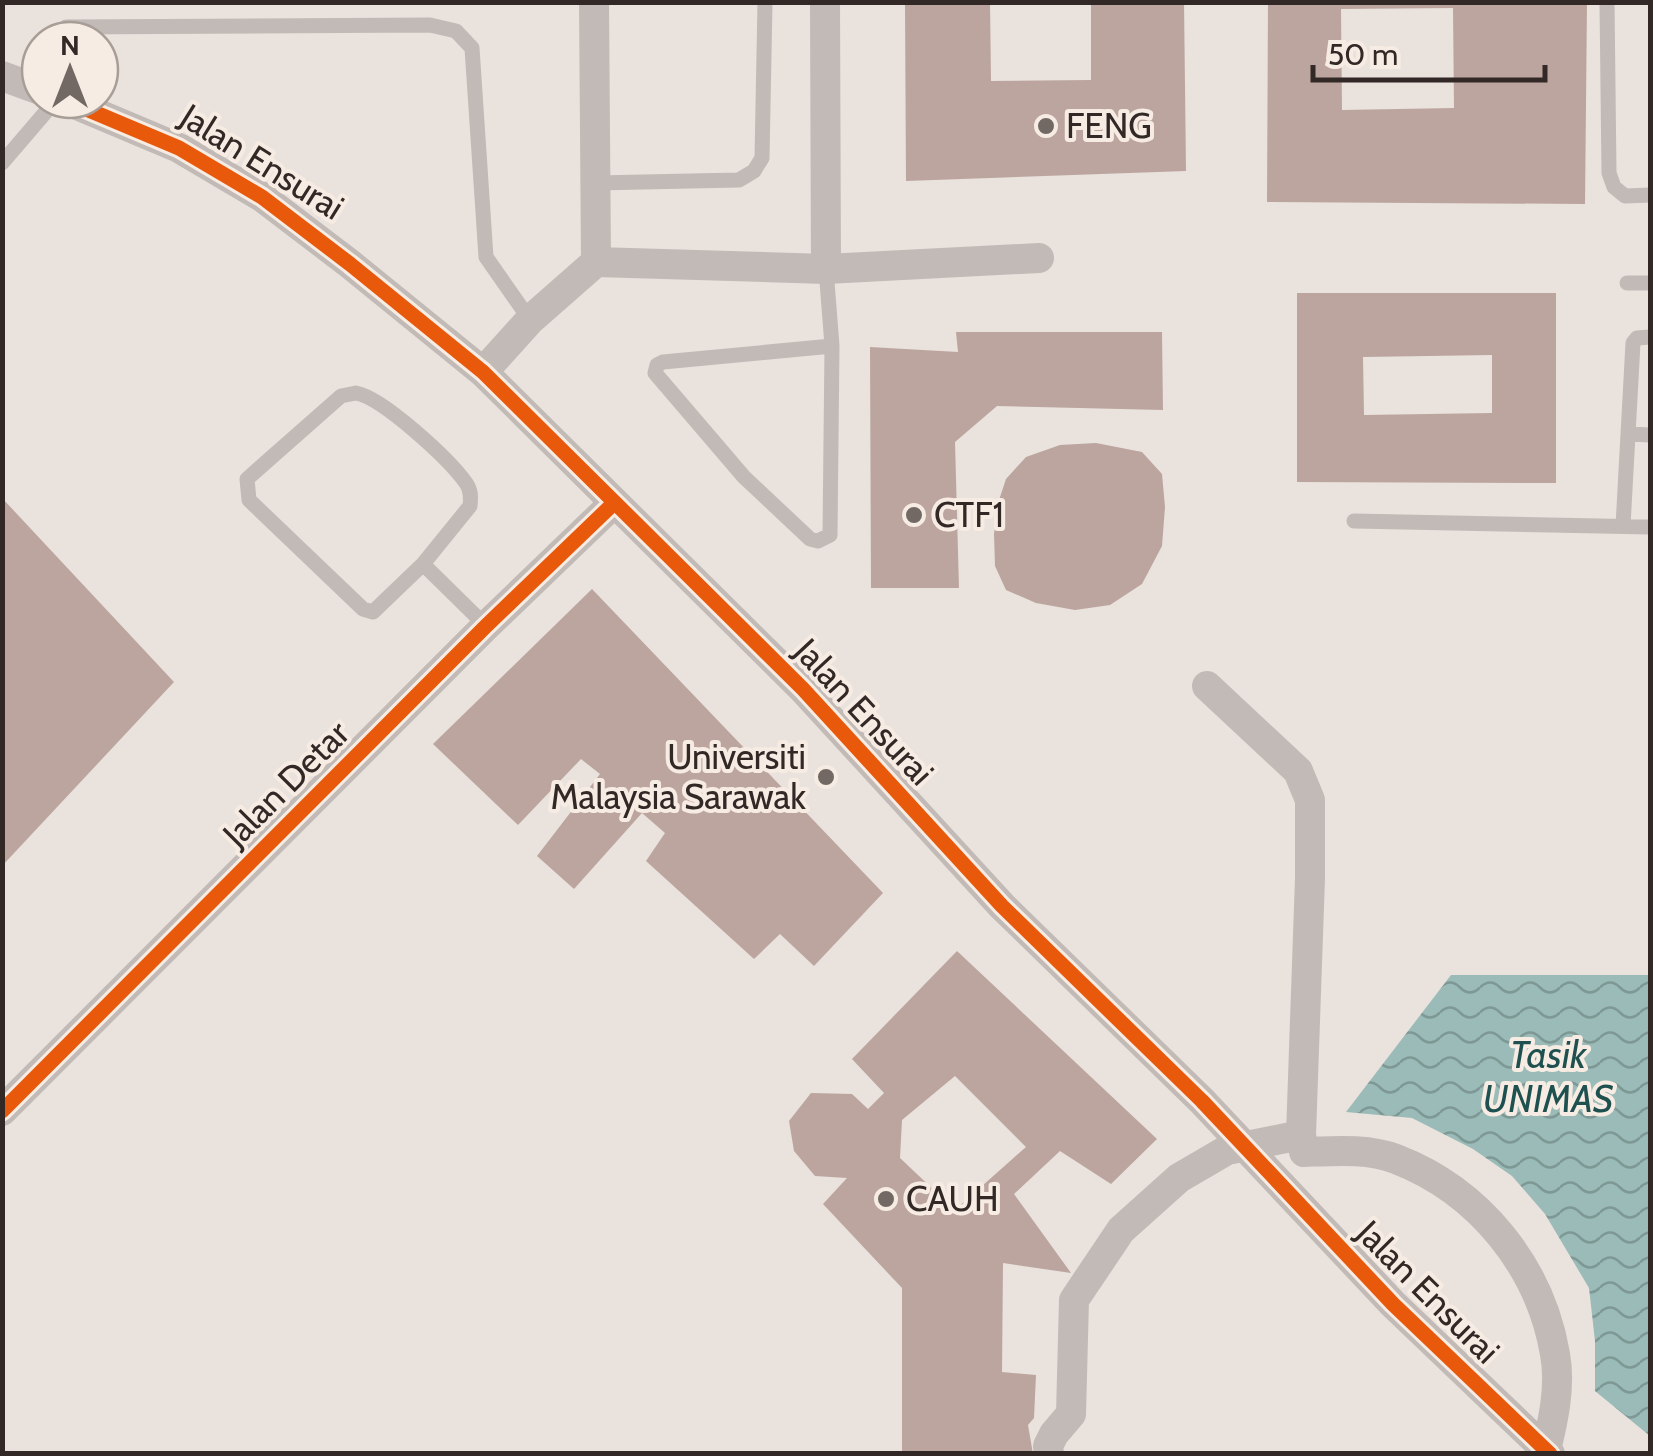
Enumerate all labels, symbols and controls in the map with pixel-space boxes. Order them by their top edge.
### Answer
north arrow [20,20,120,120]
scale bar [1313,20,1546,82]
text: N [60,28,80,62]
text: 50 m [1328,36,1398,73]
street label: Jalan Ensurai [172,94,352,229]
place label: FENG [1066,104,1152,147]
marker: FENG [1035,115,1057,137]
place label: CTF1 [934,493,1004,536]
marker: CTF1 [903,504,925,526]
street label: Jalan Ensurai [785,629,943,794]
street label: Jalan Detar [213,712,358,856]
place label: Universiti Malaysia Sarawak [550,735,806,818]
marker: Universiti Malaysia Sarawak [815,766,837,788]
water label: Tasik UNIMAS [1483,1031,1614,1122]
place label: CAUH [906,1177,999,1220]
marker: CAUH [875,1188,897,1210]
street label: Jalan Ensurai [1347,1211,1509,1372]

